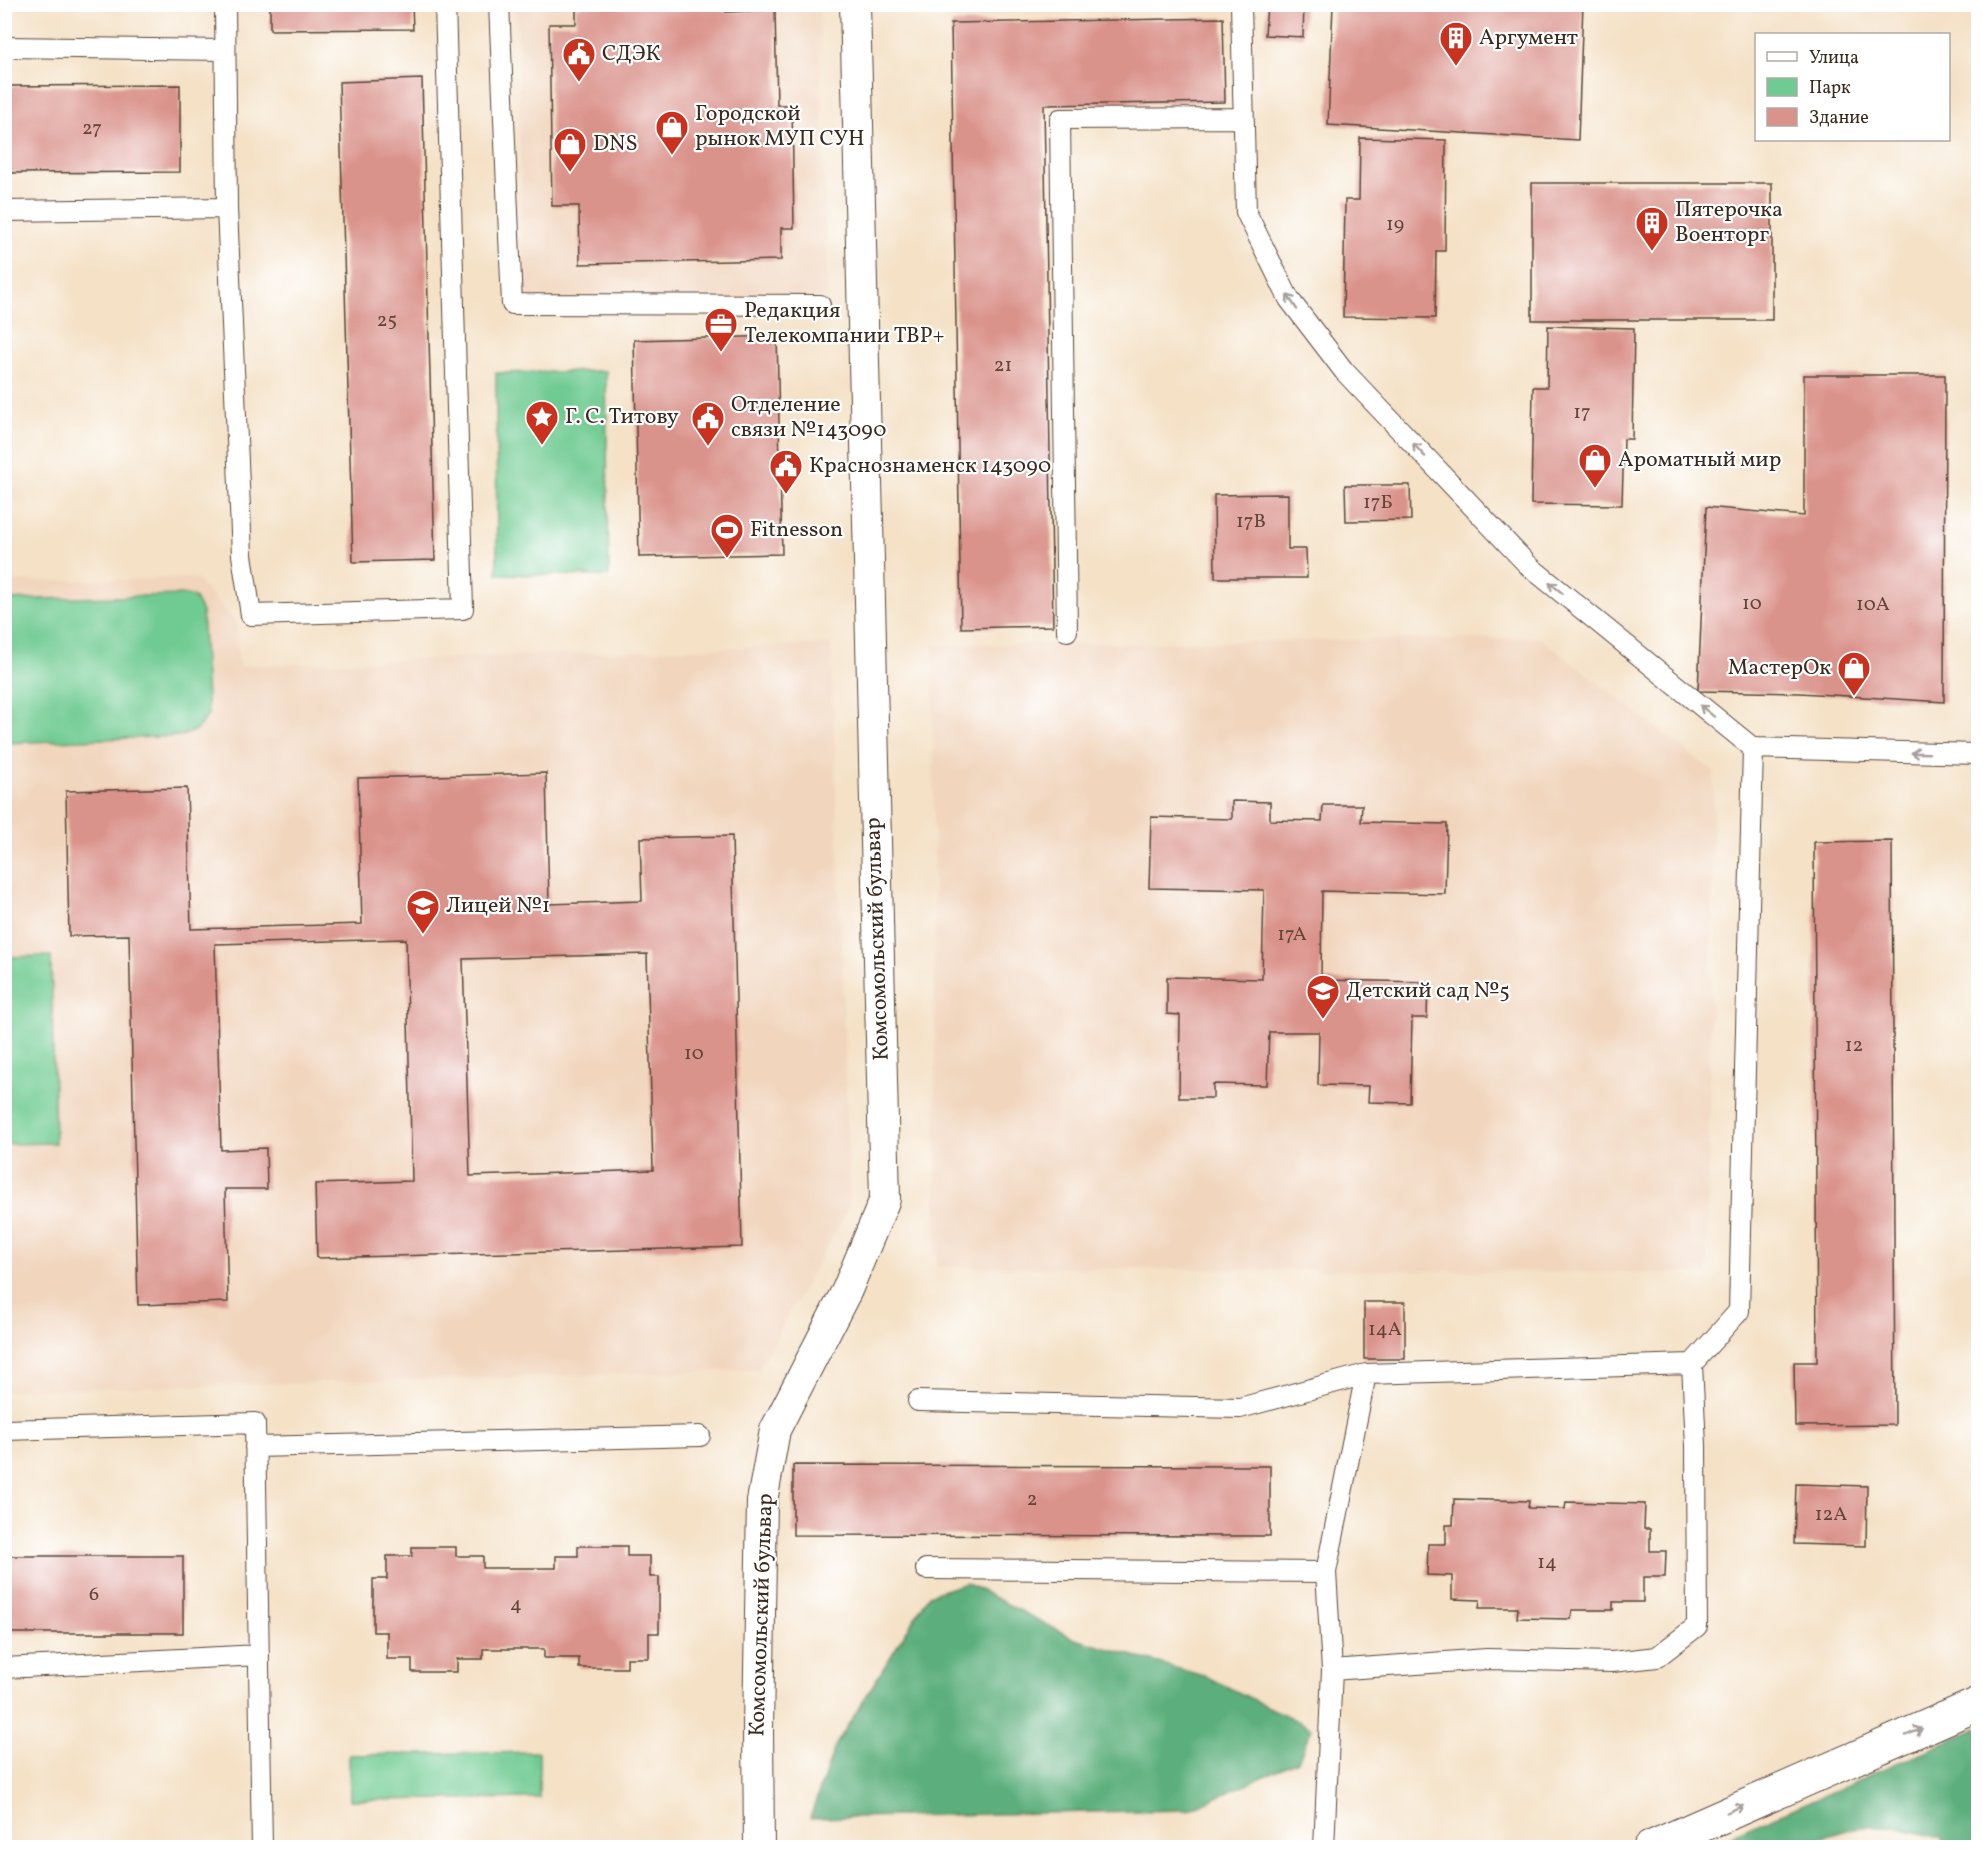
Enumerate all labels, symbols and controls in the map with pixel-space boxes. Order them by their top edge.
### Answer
building icon: Аргумент [1438,20,1474,67]
place label: Аргумент [1479,23,1578,54]
legend [1755,33,1950,141]
public building icon: СДЭК [561,36,597,83]
place label: СДЭК [602,39,660,70]
text: Улица [1809,46,1859,71]
text: Парк [1809,76,1851,101]
place label: Городской рынок МУП СУН [695,99,865,155]
text: Здание [1809,106,1869,131]
shop icon: Городской рынок МУП СУН [654,109,690,156]
house number: 27 [82,115,102,143]
shop icon: DNS [552,126,588,173]
place label: DNS [593,129,638,160]
place label: Пятерочка Военторг [1675,195,1783,251]
building icon: Пятерочка Военторг [1634,205,1670,252]
house number: 19 [1386,211,1404,239]
one-way arrow [1286,294,1298,311]
place label: Редакция Телекомпании ТВР+ [744,296,945,352]
office icon: Редакция Телекомпании ТВР+ [703,306,739,353]
house number: 25 [377,307,397,335]
house number: 21 [994,352,1012,380]
place label: Отделение связи №143090 [731,390,886,446]
place icon: Г. С. Титову [524,399,560,446]
house number: 17 [1573,399,1591,427]
public building icon: Отделение связи №143090 [690,400,726,447]
place label: Г. С. Титову [565,402,679,433]
one-way arrow [1412,442,1426,457]
shop icon: Ароматный мир [1577,442,1613,489]
place label: Ароматный мир [1618,445,1781,476]
public building icon: Краснознаменск 143090 [768,448,804,495]
place label: Краснознаменск 143090 [809,451,1051,482]
house number: 17Б [1363,489,1393,517]
house number: 17В [1236,508,1266,536]
sports icon: Fitnesson [709,512,745,559]
place label: Fitnesson [750,515,843,546]
one-way arrow [1548,581,1564,594]
house number: 10 [1742,590,1762,618]
house number: 10А [1856,591,1890,619]
shop icon: МастерОк [1836,650,1872,697]
place label: МастерОк [1728,653,1831,684]
one-way arrow [1700,705,1716,718]
one-way arrow [1911,747,1931,758]
street label: Комсомольский бульвар [858,817,898,1061]
school or university icon: Лицей №1 [405,888,441,935]
place label: Лицей №1 [446,891,550,922]
house number: 17А [1277,921,1307,949]
school or university icon: Детский сад №5 [1305,973,1341,1020]
place label: Детский сад №5 [1346,976,1510,1007]
house number: 12 [1845,1032,1863,1060]
house number: 10 [684,1040,704,1068]
house number: 14А [1368,1316,1402,1344]
house number: 2 [1027,1486,1037,1514]
street label: Комсомольский бульвар [742,1493,782,1737]
house number: 12А [1815,1501,1847,1529]
house number: 14 [1537,1549,1557,1577]
house number: 6 [89,1581,99,1609]
house number: 4 [510,1591,522,1619]
one-way arrow [1905,1726,1923,1737]
one-way arrow [1726,1803,1744,1814]

